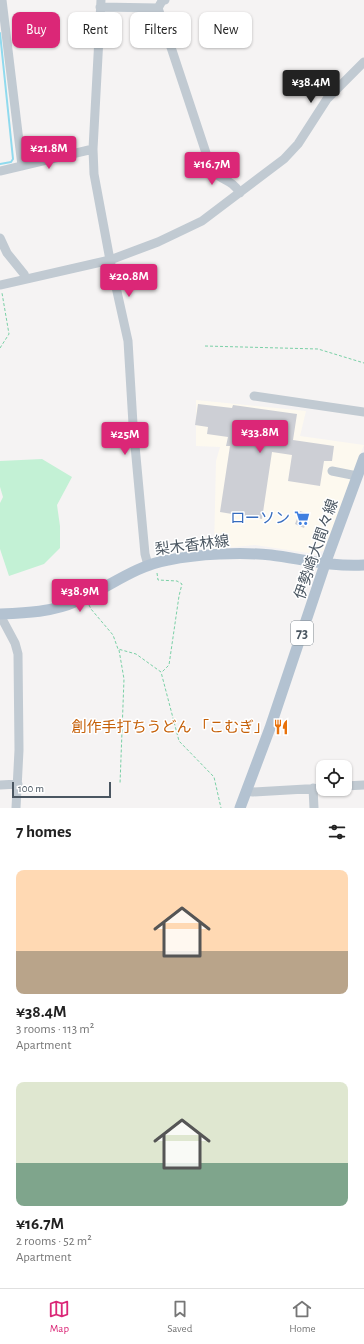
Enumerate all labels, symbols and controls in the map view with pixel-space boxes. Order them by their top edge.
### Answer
chip: Buy [12,12,60,48]
chip: Rent [68,12,122,48]
chip: Filters [130,12,191,48]
chip: New [199,12,252,48]
pin: ¥38.4M [278,70,344,104]
text: ¥38.4M [292,76,330,89]
pin: ¥21.8M [16,136,82,170]
text: ¥21.8M [30,142,68,155]
pin: ¥16.7M [179,152,245,186]
text: ¥16.7M [194,158,230,171]
pin: ¥20.8M [96,264,162,298]
text: ¥20.8M [109,270,149,283]
pin: ¥33.8M [227,420,293,454]
pin: ¥25M [101,422,149,456]
text: ¥33.8M [241,426,279,439]
text: ¥25M [111,428,139,441]
street label: 伊勢崎大間々線 [291,497,341,601]
supermarket icon: ローソン [293,509,311,527]
place label: ローソン [230,511,290,526]
street label: 梨木香林線 [154,532,230,558]
pin: ¥38.9M [47,579,113,613]
text: ¥38.9M [61,585,99,598]
road number: 73 [291,621,313,645]
restaurant icon: 創作手打ちうどん 「こむぎ」 [272,718,290,736]
place label: 創作手打ちうどん 「こむぎ」 [72,719,269,735]
map controls [316,760,352,796]
button: locate [316,760,352,796]
scale bar [12,780,111,799]
text: 100 m [18,783,44,794]
icon: filters [326,821,348,843]
text: 7 homes [16,823,72,840]
icon: home [146,896,218,968]
text: ¥38.4M [16,1003,67,1020]
text: 3 rooms · 113 m² [16,1023,94,1036]
text: Apartment [16,1039,71,1052]
icon: home [146,1108,218,1180]
text: ¥16.7M [16,1215,64,1232]
text: 2 rooms · 52 m² [16,1235,92,1248]
text: Apartment [16,1251,71,1264]
tab: Map [48,1298,70,1335]
tab: Saved [167,1298,192,1335]
tab: Home [289,1298,316,1335]

